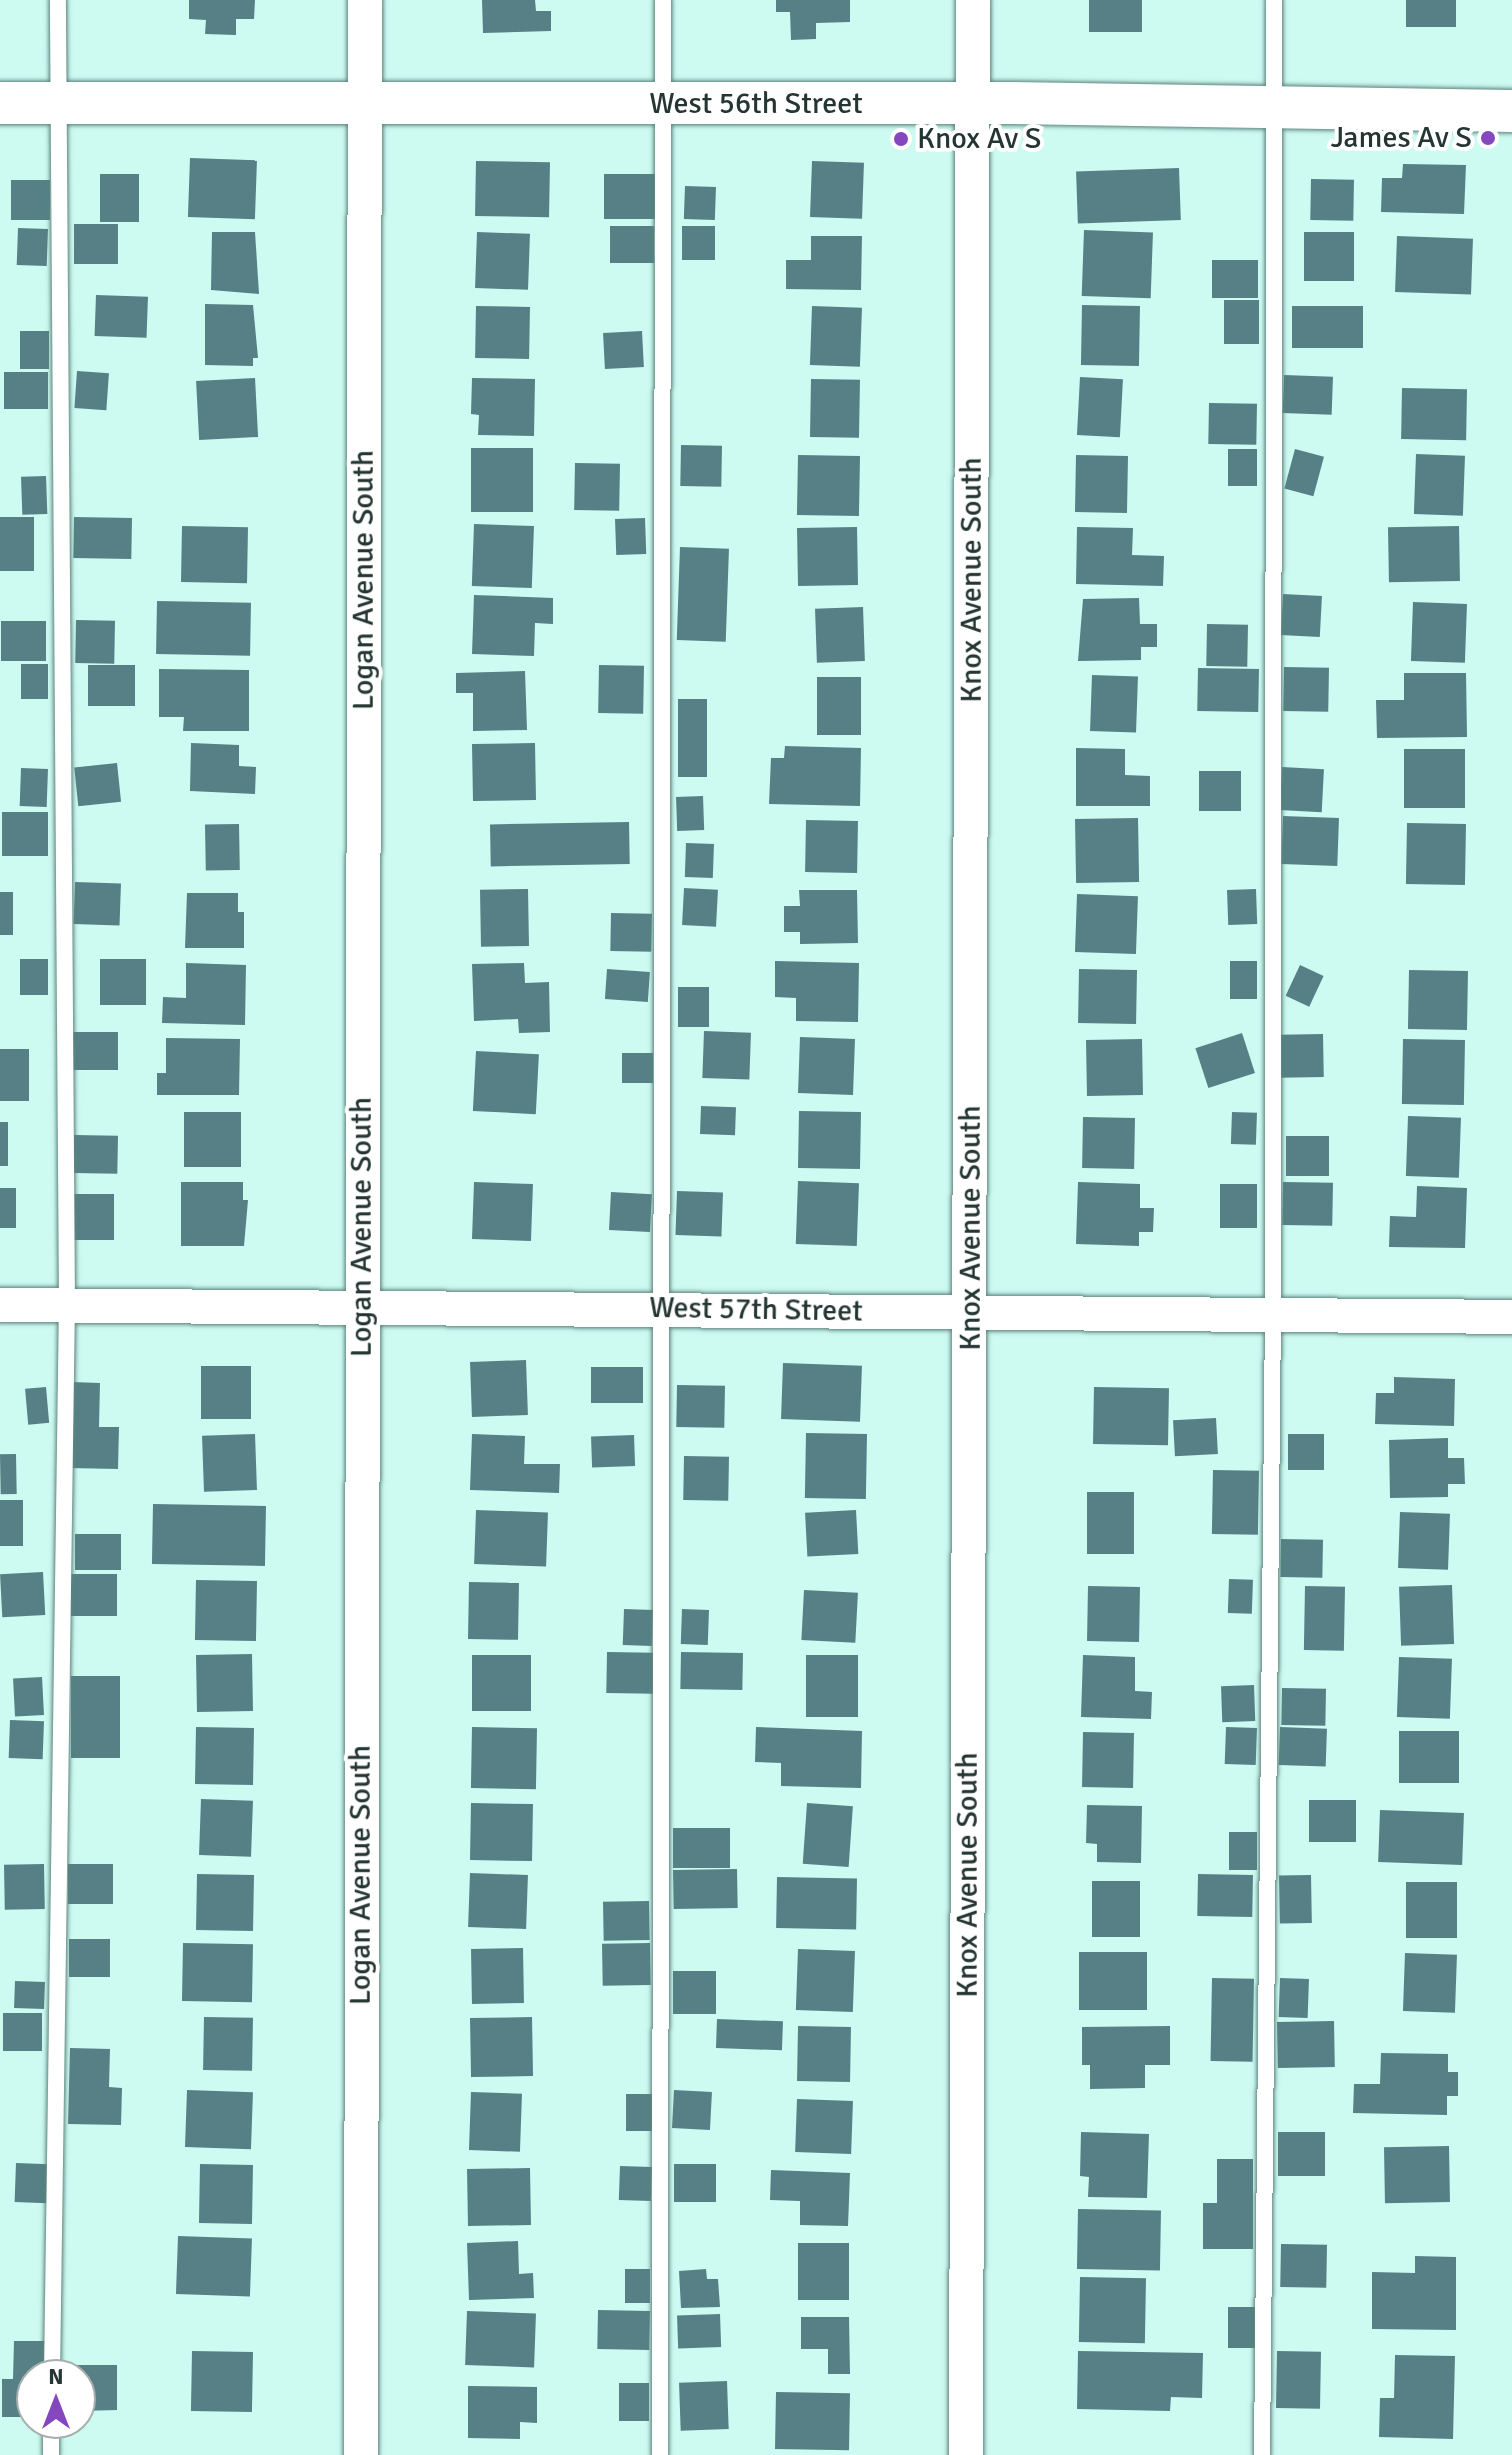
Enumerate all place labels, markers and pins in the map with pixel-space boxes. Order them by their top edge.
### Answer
place label: James Av S [1331,120,1472,156]
place label: Knox Av S [917,121,1042,157]
marker: James Av S [1479,129,1497,147]
marker: Knox Av S [892,130,910,148]

